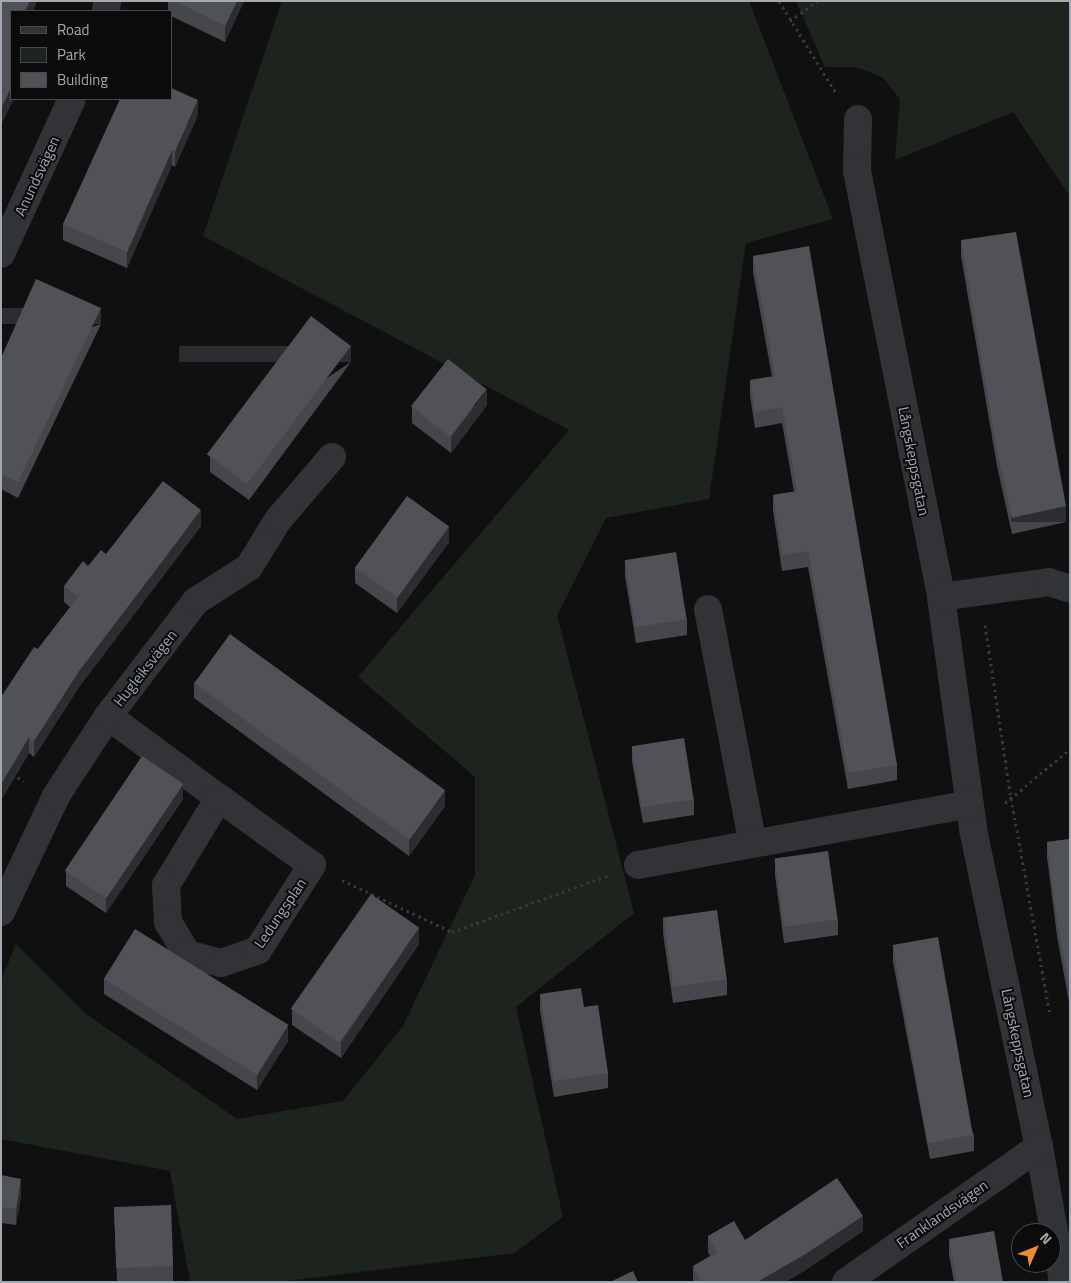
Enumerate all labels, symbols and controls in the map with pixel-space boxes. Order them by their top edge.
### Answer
legend [10,10,172,100]
text: Road [57,18,89,41]
text: Park [57,43,86,66]
text: Building [57,68,108,91]
street label: Anundsvägen [11,133,63,219]
street label: Långskeppsgatan [895,405,933,517]
street label: Hugleiksvägen [110,626,180,710]
street label: Ledungsplan [250,875,310,951]
street label: Långskeppsgatan [998,987,1038,1099]
street label: Franklandsvägen [893,1176,991,1252]
north arrow [1011,1223,1061,1273]
text: N [1036,1227,1057,1249]

